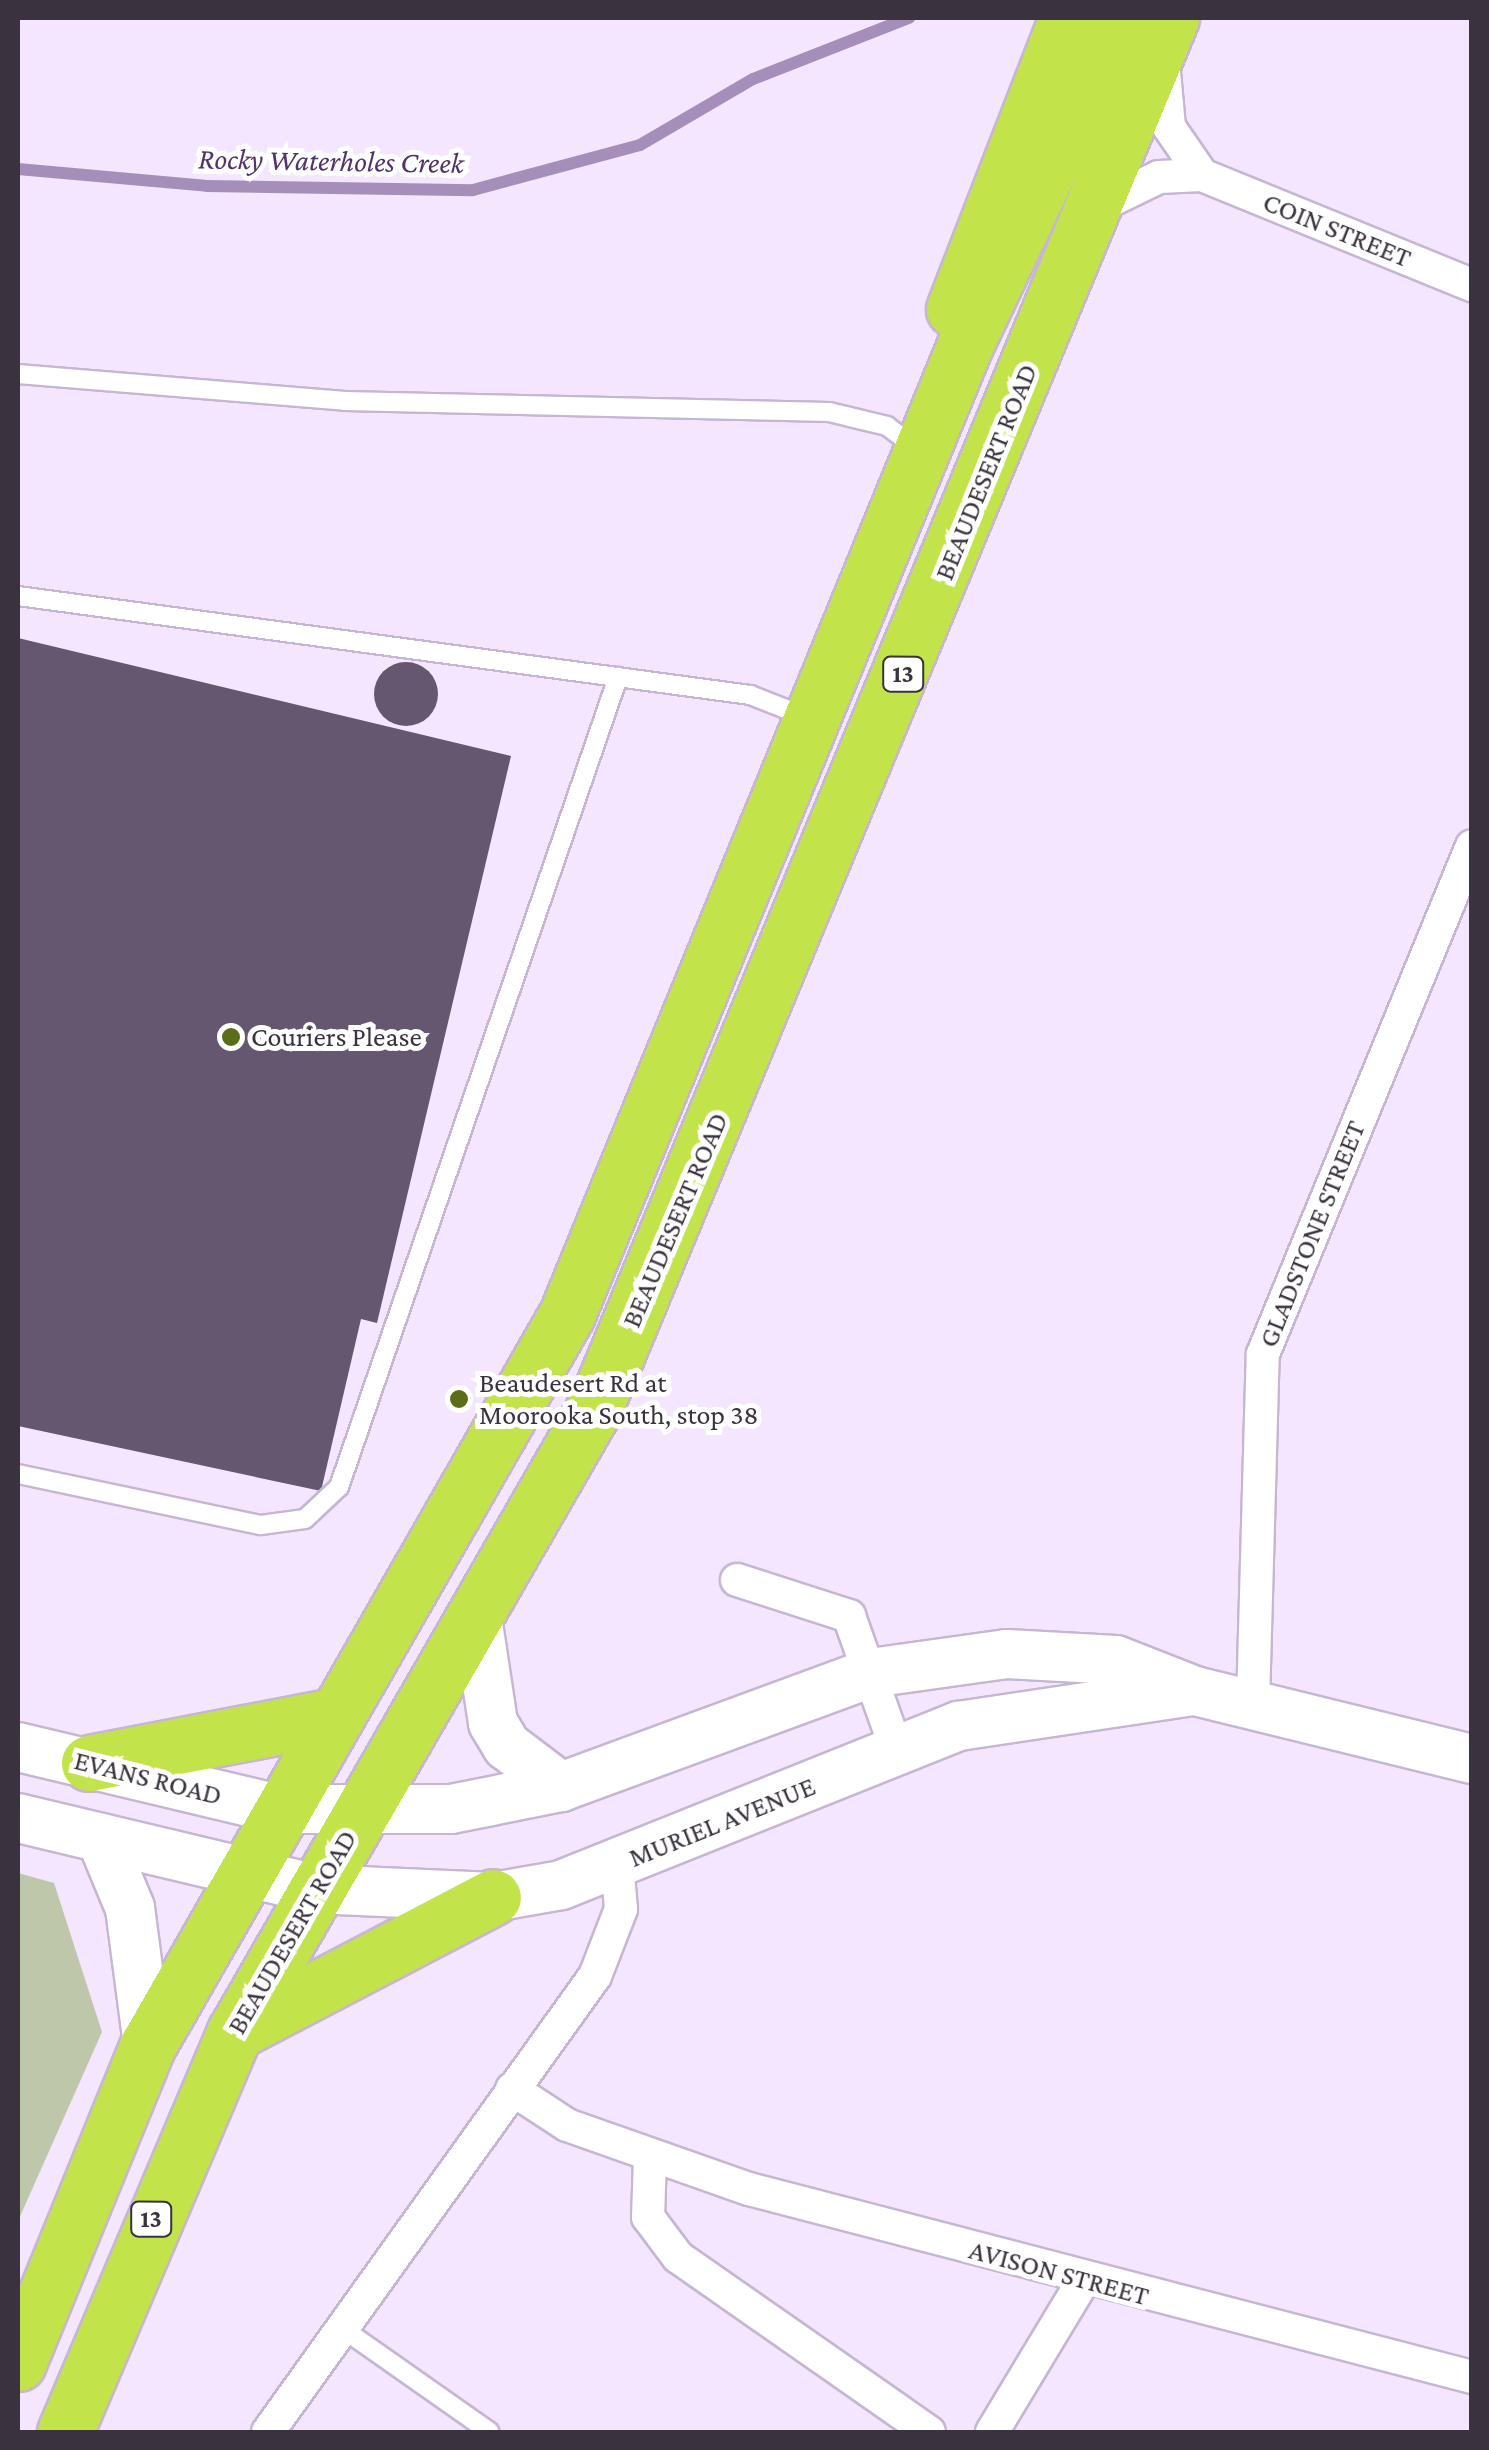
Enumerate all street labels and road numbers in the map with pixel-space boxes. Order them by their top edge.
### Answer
street label: COIN STREET [1258,185,1416,275]
street label: BEAUDESERT ROAD [927,359,1045,585]
road number: 13 [880,654,926,694]
street label: BEAUDESERT ROAD [615,1107,735,1333]
street label: GLADSTONE STREET [1251,1116,1373,1352]
street label: EVANS ROAD [71,1743,225,1813]
street label: MURIEL AVENUE [624,1769,820,1875]
street label: BEAUDESERT ROAD [220,1824,364,2040]
road number: 13 [128,2199,174,2239]
street label: AVISON STREET [965,2233,1153,2313]

